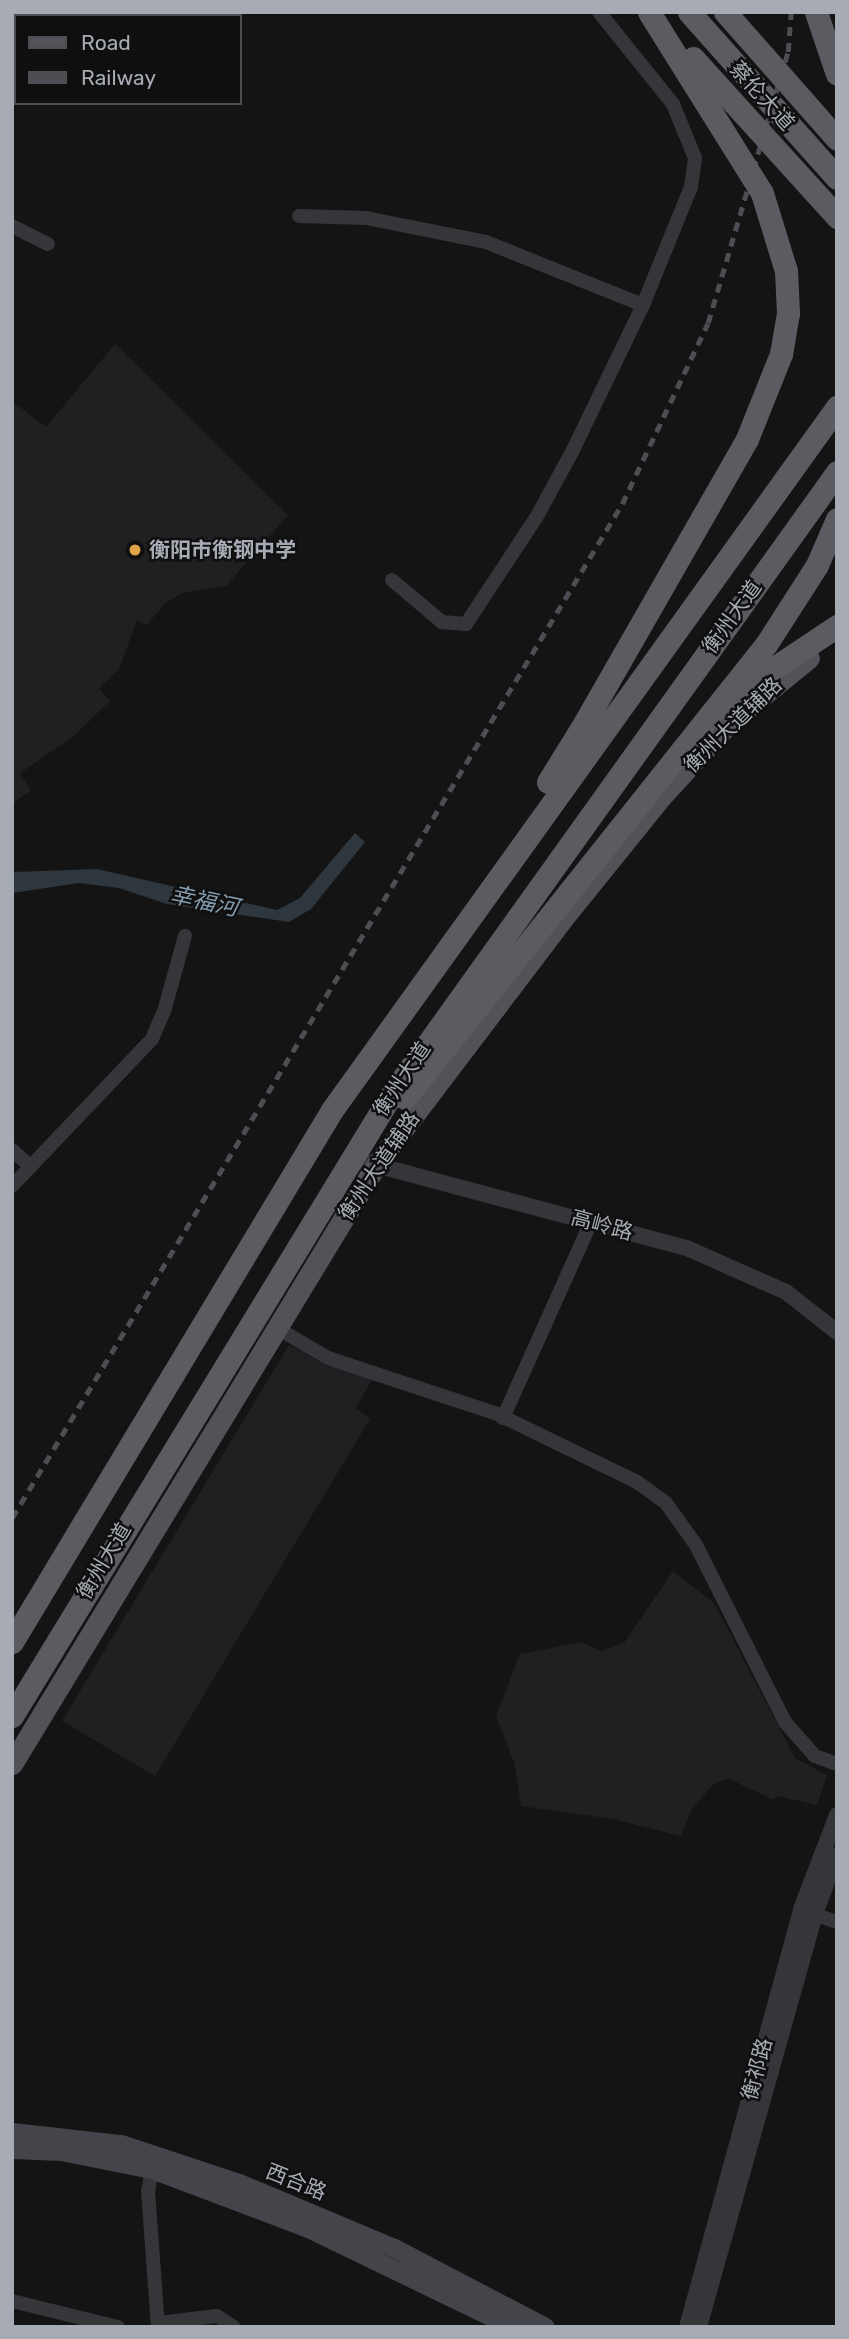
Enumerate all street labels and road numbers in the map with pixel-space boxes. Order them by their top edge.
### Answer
street label: 蔡伦大道 [725,56,799,136]
street label: 衡州大道 [697,576,767,658]
street label: 衡州大道辅路 [679,672,787,778]
street label: 衡州大道 [368,1037,436,1121]
street label: 衡州大道辅路 [333,1107,425,1225]
street label: 高岭路 [568,1205,636,1245]
street label: 衡州大道 [72,1519,136,1603]
street label: 衡祁路 [737,2035,777,2103]
street label: 西合路 [262,2159,330,2205]

